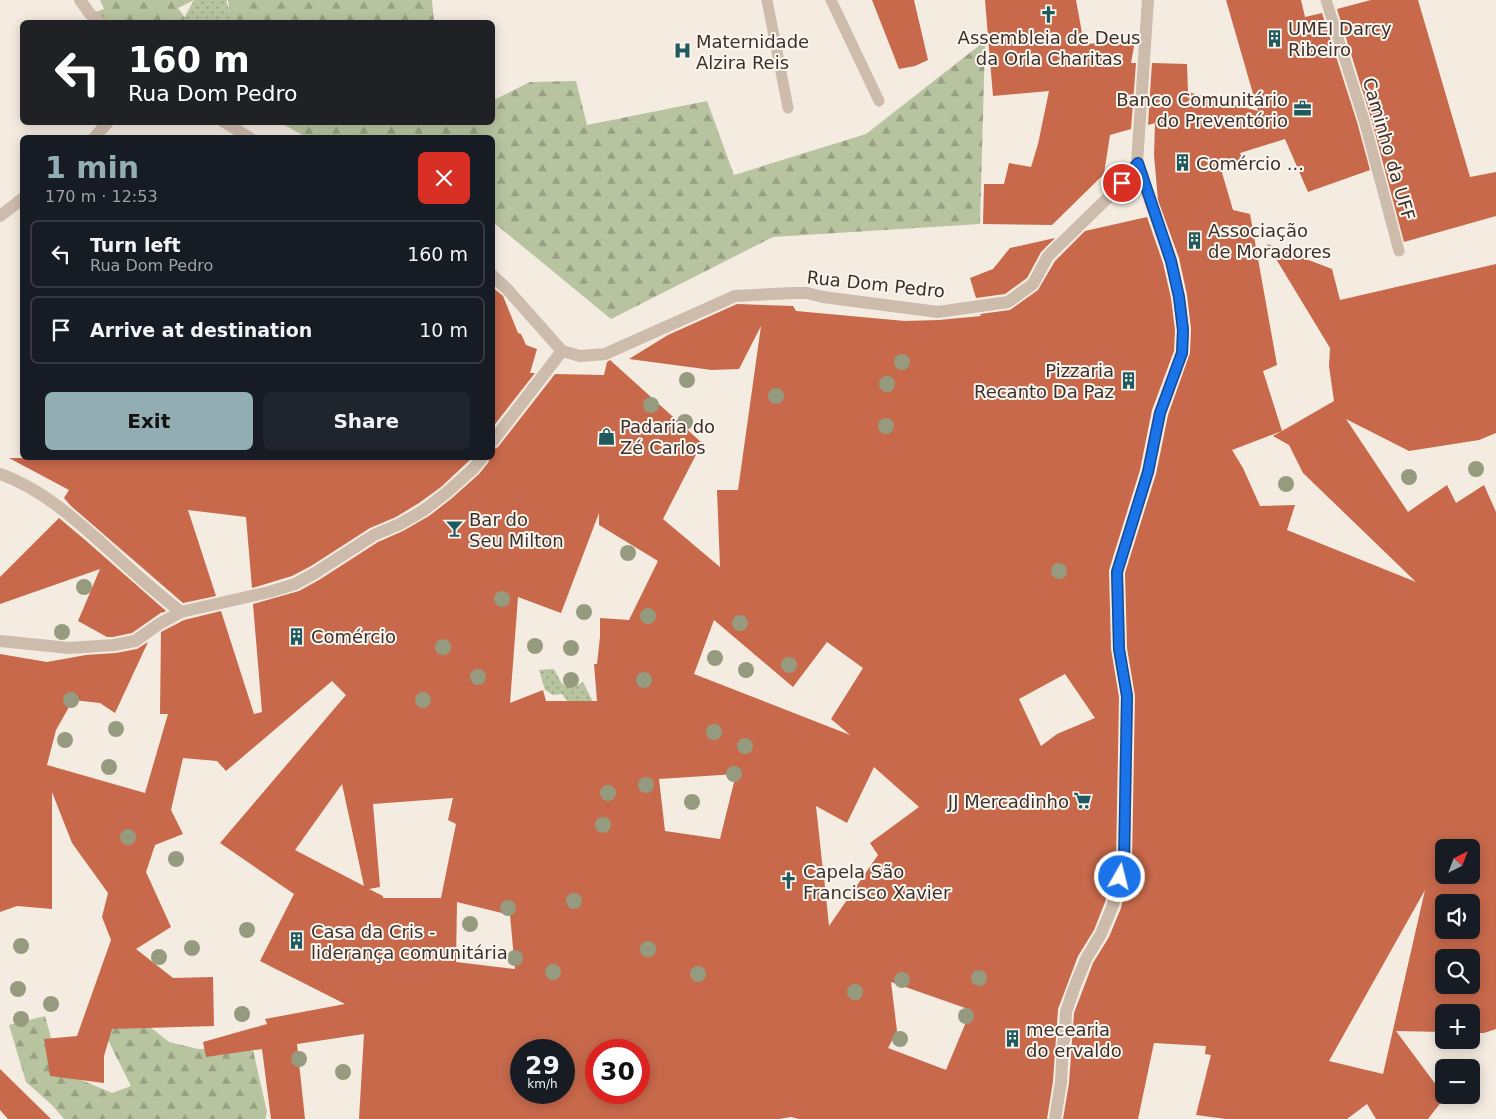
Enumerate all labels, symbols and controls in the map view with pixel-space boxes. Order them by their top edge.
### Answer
church icon: Assembleia de Deus da Orla Charitas [1039,4,1059,24]
place label: UMEI Darcy Ribeiro [1288,18,1392,60]
place label: Assembleia de Deus da Orla Charitas [958,27,1140,69]
building icon: UMEI Darcy Ribeiro [1264,28,1284,48]
place label: Maternidade Alzira Reis [696,31,809,73]
icon: left [45,40,110,105]
text: 160 m [128,40,250,80]
hospital icon: Maternidade Alzira Reis [672,41,692,61]
street label: Caminho da UFF [1359,75,1419,223]
text: Rua Dom Pedro [128,81,298,106]
place label: Banco Comunitário do Preventório [1116,89,1288,131]
office icon: Banco Comunitário do Preventório [1292,99,1312,119]
text: 1 min [45,150,139,185]
button: close [418,152,470,204]
building icon: Comércio ... [1172,153,1192,173]
place label: Comércio ... [1196,153,1304,174]
pin [1101,162,1143,204]
icon: arrive [1108,169,1136,197]
text: 170 m · 12:53 [45,187,158,206]
place label: Associação de Moradores [1208,220,1331,262]
building icon: Associação de Moradores [1184,230,1204,250]
text: Turn left [90,234,181,256]
icon: left [47,240,75,268]
text: 160 m [407,243,468,265]
text: Rua Dom Pedro [90,256,213,275]
street label: Rua Dom Pedro [806,266,946,302]
icon: arrive [47,316,75,344]
text: Arrive at destination [90,319,312,341]
text: 10 m [419,319,468,341]
place label: Pizzaria Recanto Da Paz [974,360,1114,402]
building icon: Pizzaria Recanto Da Paz [1118,370,1138,390]
button: Exit [45,392,253,450]
button: Share [263,392,470,450]
place label: Padaria do Zé Carlos [620,416,715,458]
shop icon: Padaria do Zé Carlos [596,426,616,446]
place label: Bar do Seu Milton [469,509,564,551]
bar icon: Bar do Seu Milton [445,519,465,539]
building icon: Comércio [287,626,307,646]
place label: Comércio [311,626,396,647]
place label: JJ Mercadinho [947,791,1069,812]
supermarket icon: JJ Mercadinho [1073,791,1093,811]
north arrow [1435,839,1480,884]
map controls [1435,839,1480,1104]
position arrow [1093,850,1145,902]
place label: Capela São Francisco Xavier [803,861,951,903]
church icon: Capela São Francisco Xavier [779,871,799,891]
button: sound [1435,894,1480,939]
place label: Casa da Cris - liderança comunitária [311,921,508,963]
building icon: Casa da Cris - liderança comunitária [287,931,307,951]
button: search [1435,949,1480,994]
button: + [1435,1004,1480,1049]
place label: mecearia do ervaldo [1026,1019,1122,1061]
building icon: mecearia do ervaldo [1002,1029,1022,1049]
speed limit sign: 30 [585,1039,650,1104]
text: 29 [525,1051,560,1080]
button: − [1435,1059,1480,1104]
text: km/h [527,1077,558,1091]

